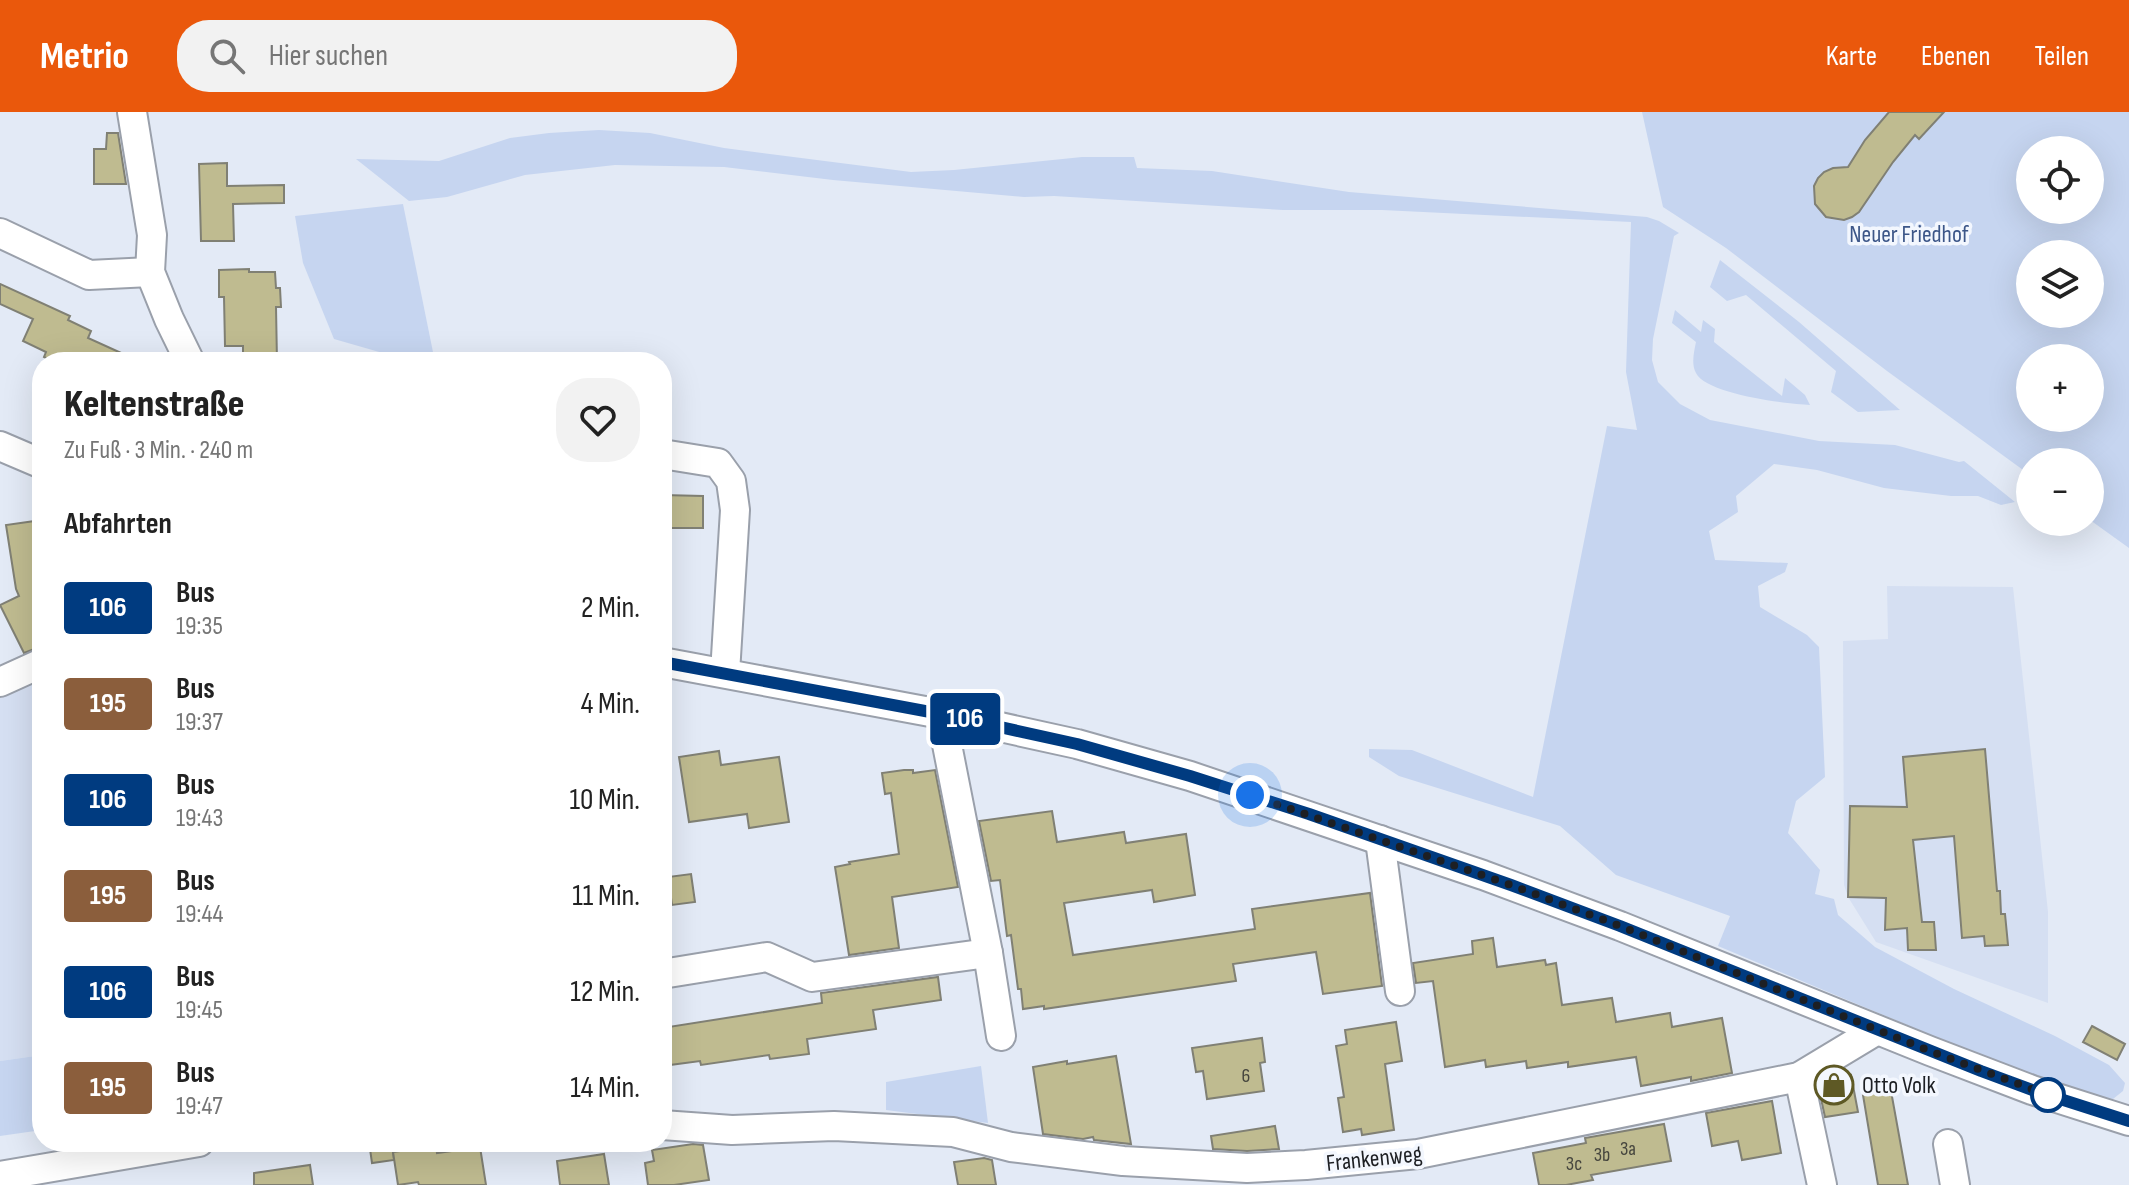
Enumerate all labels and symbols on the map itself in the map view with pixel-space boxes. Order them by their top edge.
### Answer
park label: Neuer Friedhof [1849,220,1970,249]
line badge: 106 [919,693,1011,745]
your location [1230,775,1270,815]
house number: 6 [1242,1064,1250,1088]
shop icon: Otto Volk [1813,1064,1855,1106]
place label: Otto Volk [1862,1071,1936,1100]
unlabelled marker [2031,1078,2065,1112]
house number: 3a [1620,1137,1636,1161]
street label: Frankenweg [1325,1139,1423,1178]
house number: 3b [1594,1143,1610,1167]
house number: 3c [1566,1152,1582,1176]

